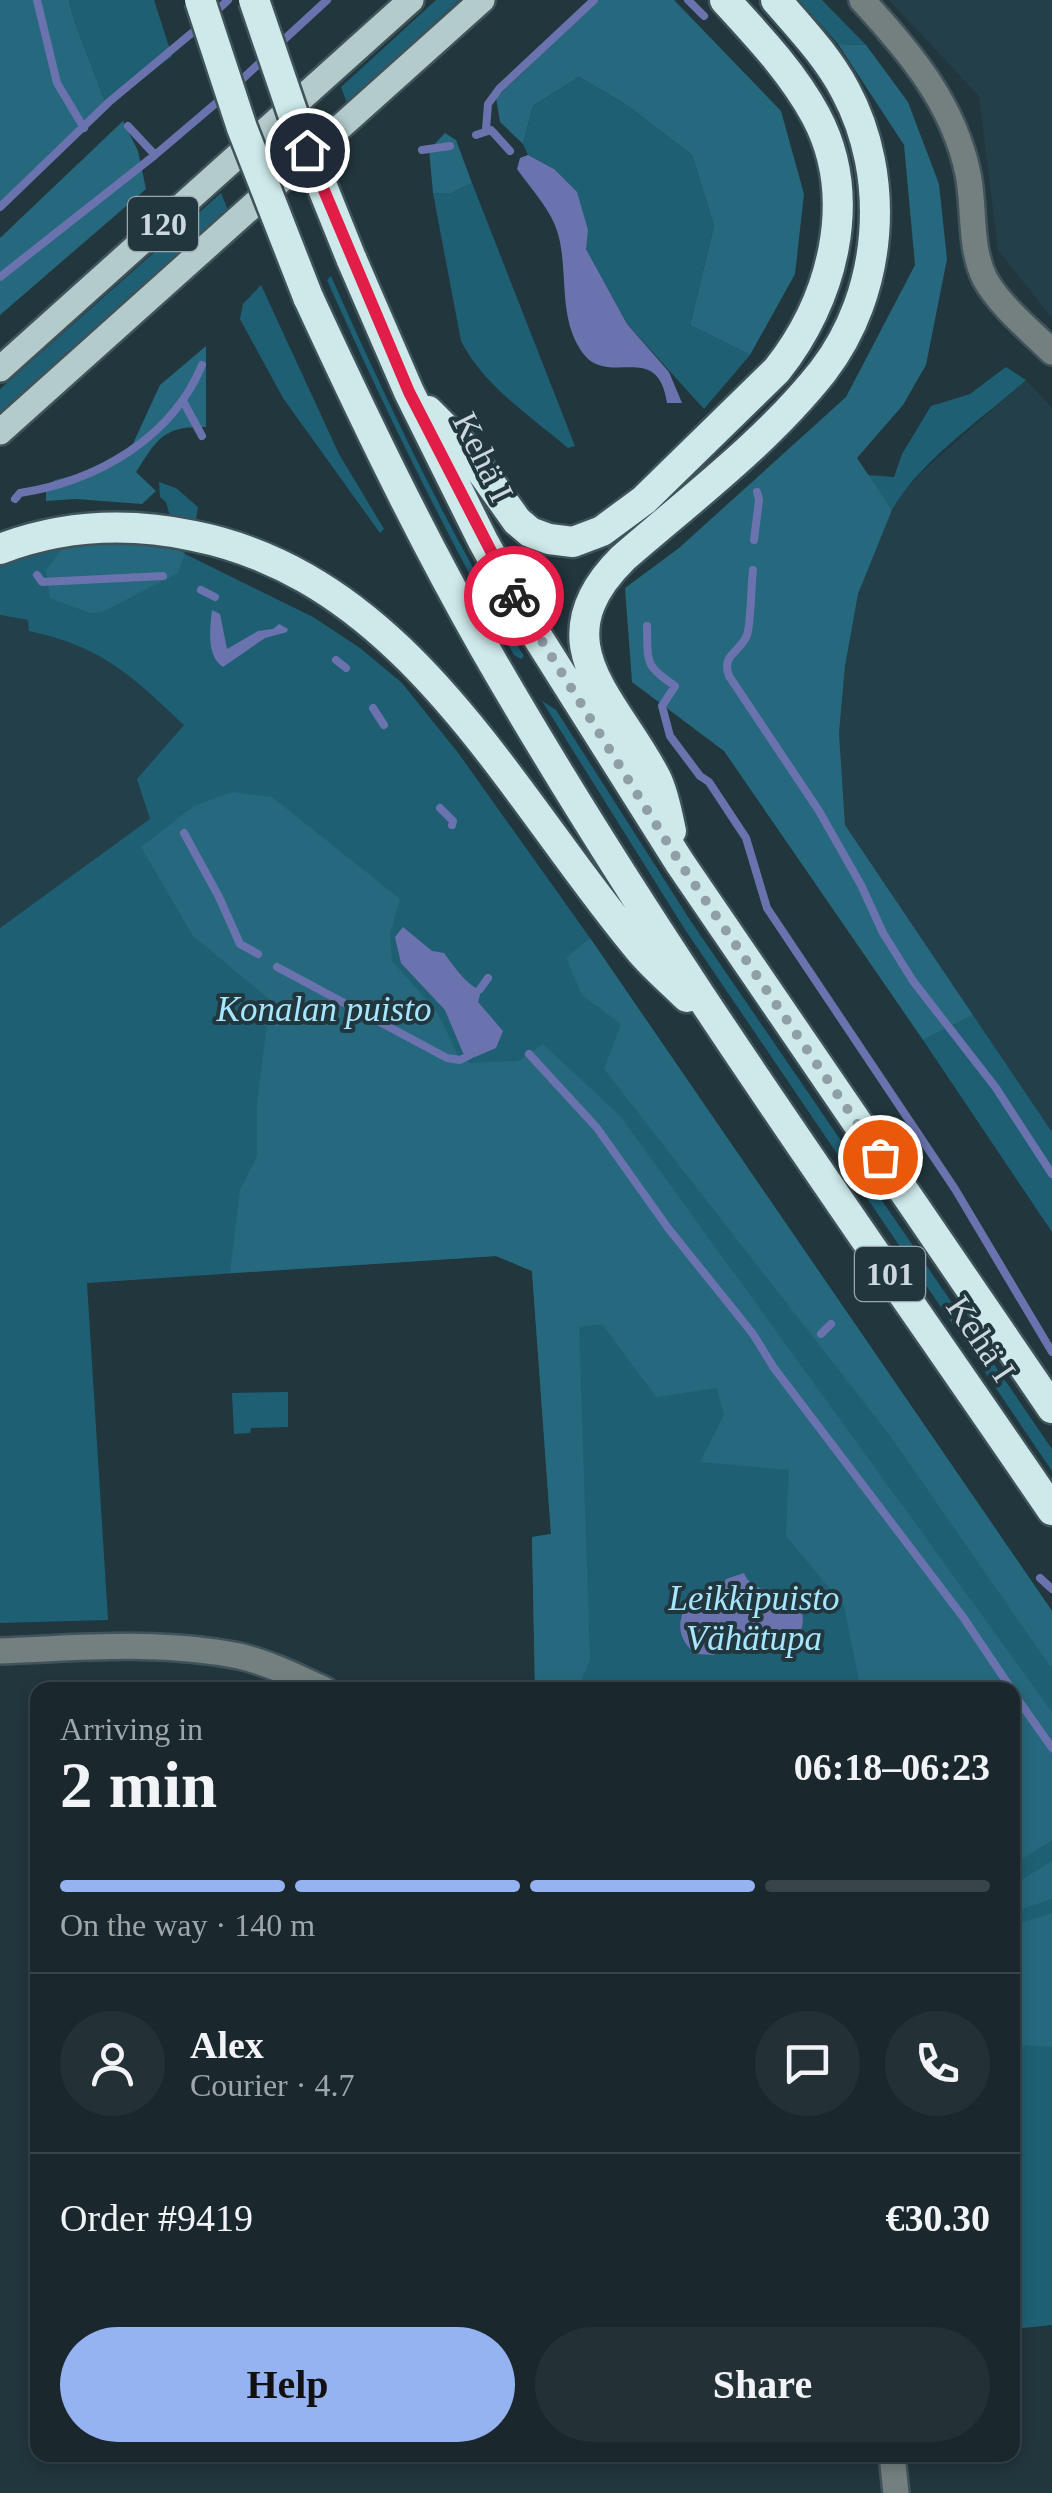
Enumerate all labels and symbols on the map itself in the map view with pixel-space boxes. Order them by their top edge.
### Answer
pin [265,108,350,193]
road number: 120 [128,197,198,251]
street label: Kehä I [445,406,521,508]
courier [464,546,564,646]
park label: Konalan puisto [216,990,431,1029]
pin [838,1115,923,1200]
road number: 101 [855,1247,925,1301]
street label: Kehä I [938,1289,1024,1389]
park label: Leikkipuisto Vähätupa [667,1579,840,1658]

